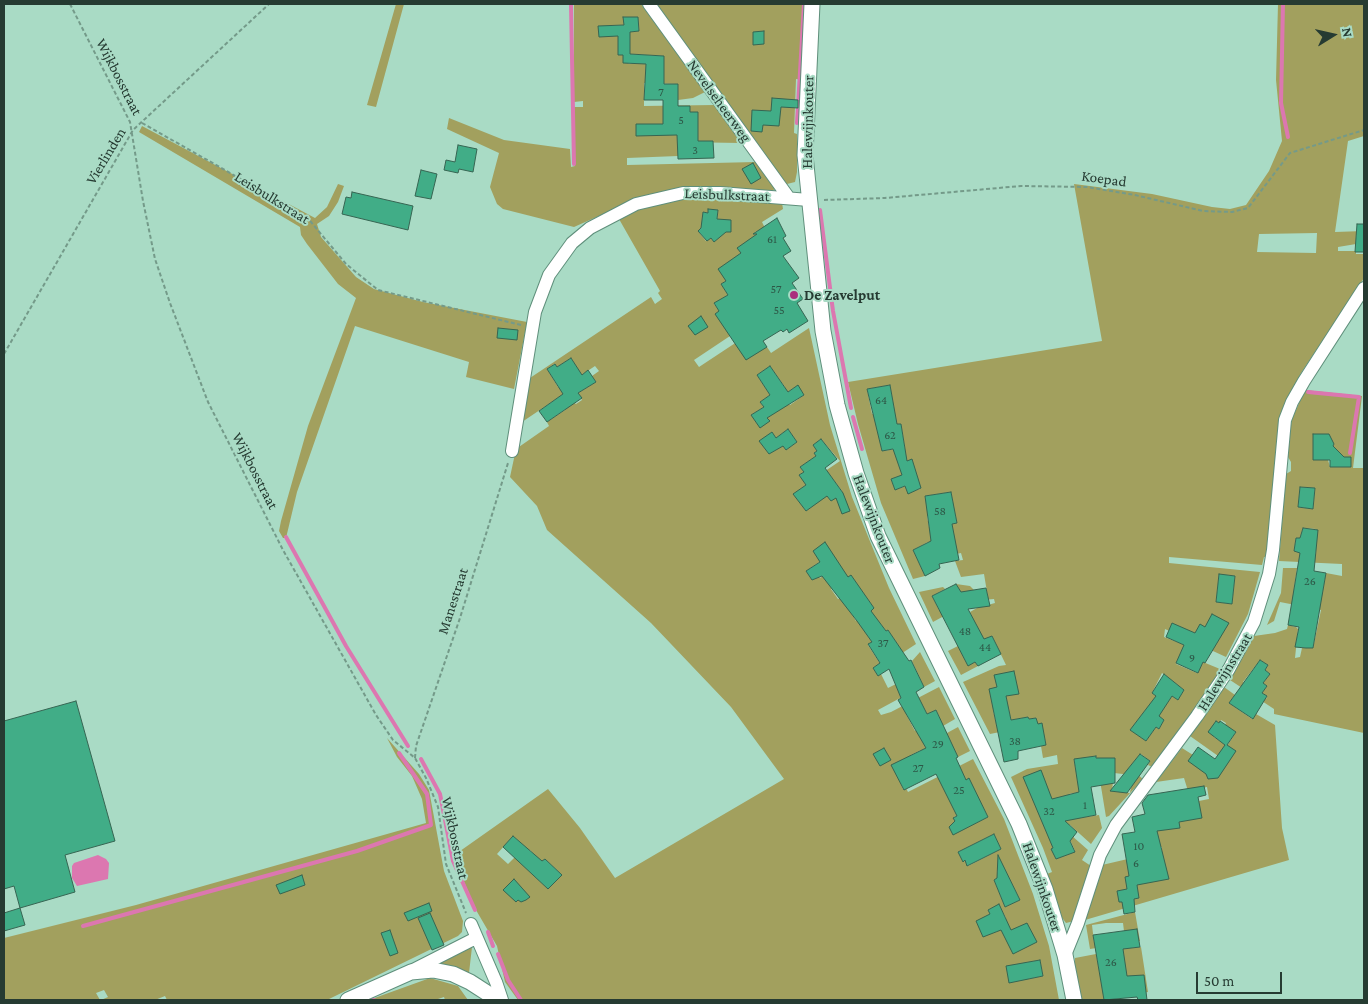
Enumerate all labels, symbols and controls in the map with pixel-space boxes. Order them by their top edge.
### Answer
north arrow [1308,10,1358,60]
text: N [1339,26,1356,38]
street label: Wijkbosstraat [92,36,146,118]
street label: Nevelseheerweg [683,56,755,146]
street label: Halewijnkouter [798,75,818,169]
house number: 7 [658,85,664,99]
house number: 5 [678,113,684,127]
street label: Vierlinden [82,125,130,187]
house number: 3 [692,143,698,157]
street label: Koepad [1080,167,1128,191]
street label: Leisbulkstraat [231,168,313,228]
street label: Leisbulkstraat [684,185,770,205]
house number: 61 [767,232,777,246]
house number: 57 [771,282,781,296]
place label: De Zavelput [804,286,880,304]
marker: De Zavelput [788,289,800,301]
house number: 55 [773,303,785,317]
house number: 64 [875,393,887,407]
house number: 62 [884,428,896,442]
street label: Wijkbosstraat [228,430,282,512]
street label: Halewijnkouter [849,472,899,566]
house number: 58 [934,504,946,518]
street label: Manestraat [434,566,472,636]
house number: 26 [1304,574,1316,588]
house number: 48 [959,624,971,638]
street label: Halewijnstraat [1194,630,1256,714]
house number: 37 [877,636,889,650]
house number: 44 [979,640,991,654]
house number: 9 [1189,651,1195,665]
house number: 38 [1009,734,1021,748]
house number: 29 [932,737,944,751]
house number: 27 [912,761,924,775]
house number: 25 [953,783,965,797]
street label: Wijkbosstraat [437,795,473,881]
house number: 1 [1083,798,1087,812]
house number: 32 [1043,804,1055,818]
house number: 10 [1134,839,1144,853]
street label: Halewijnkouter [1018,840,1066,934]
house number: 6 [1133,856,1139,870]
house number: 26 [1105,955,1117,969]
scale bar [1198,962,1284,994]
text: 50 m [1204,973,1234,989]

